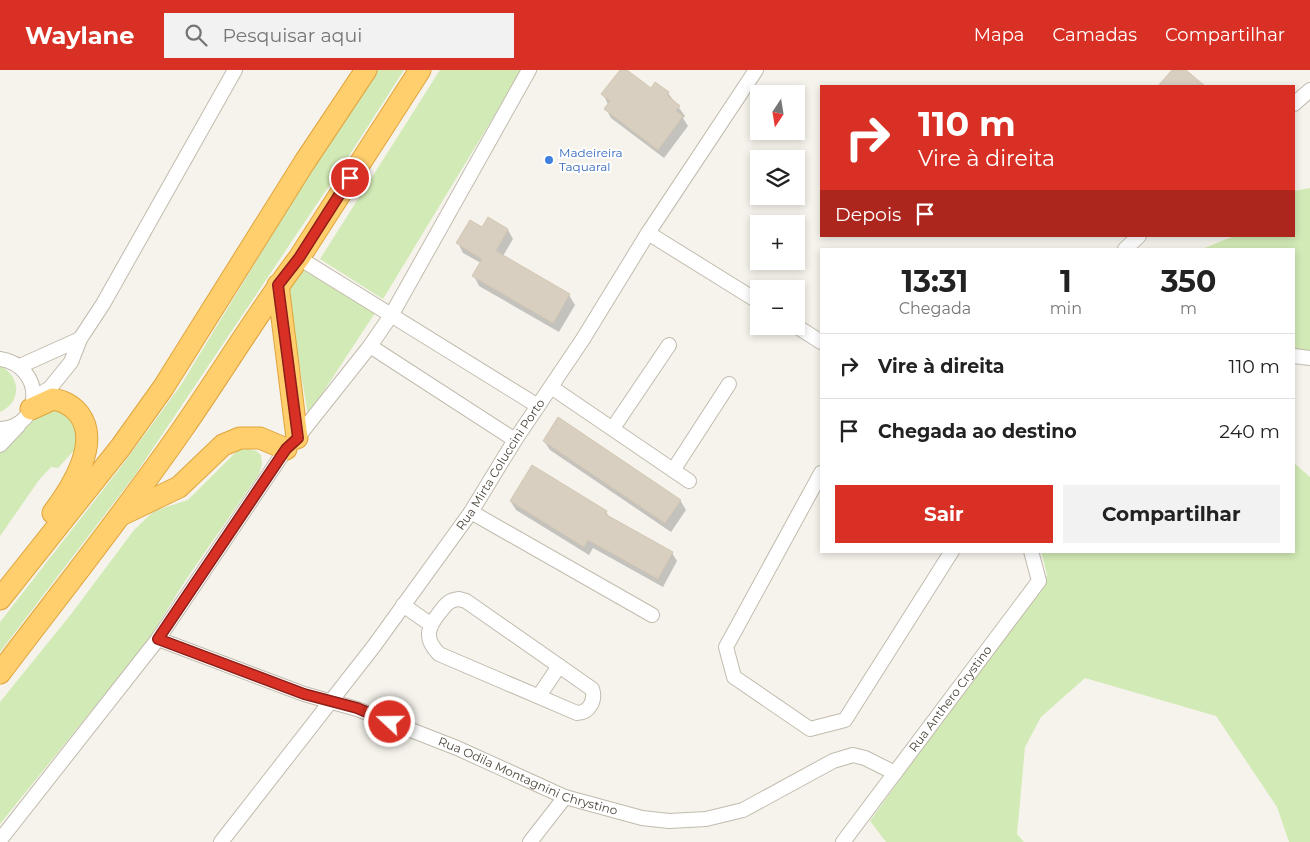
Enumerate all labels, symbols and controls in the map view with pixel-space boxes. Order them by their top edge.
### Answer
search box [164,13,514,58]
text: Waylane [25,21,134,50]
icon: search [182,21,210,49]
text: Pesquisar aqui [222,24,362,47]
text: Mapa [974,24,1024,46]
text: Camadas [1052,24,1137,46]
text: Compartilhar [1165,24,1285,46]
north arrow [750,85,805,140]
map controls [750,85,805,335]
text: 110 m [918,102,1016,145]
icon: right [835,105,900,170]
place label: Madeireira Taquaral [559,145,623,174]
text: Vire à direita [918,145,1055,172]
button: layers [750,150,805,205]
marker: Madeireira Taquaral [543,154,555,166]
pin [329,157,371,199]
icon: arrive [336,164,364,192]
icon: arrive [911,200,939,228]
text: Depois [835,203,901,226]
button: + [750,215,805,270]
text: 13:31 [901,263,968,300]
text: 1 [1060,263,1072,300]
text: 350 [1161,263,1216,300]
button: − [750,280,805,335]
text: Chegada [899,299,971,318]
text: min [1050,299,1082,318]
text: m [1180,299,1197,318]
icon: right [835,352,863,380]
text: Vire à direita [878,355,1005,378]
text: 110 m [1229,355,1280,378]
street label: Rua Mirta Coluccini Porto [452,396,548,533]
icon: arrive [835,417,863,445]
text: Chegada ao destino [878,420,1077,443]
text: 240 m [1219,420,1280,443]
button: Sair [835,485,1053,543]
button: Compartilhar [1063,485,1280,543]
street label: Rua Anthero Crystino [905,643,995,755]
position arrow [363,695,415,747]
street label: Rua Odila Montagnini Chrystino [436,733,619,818]

